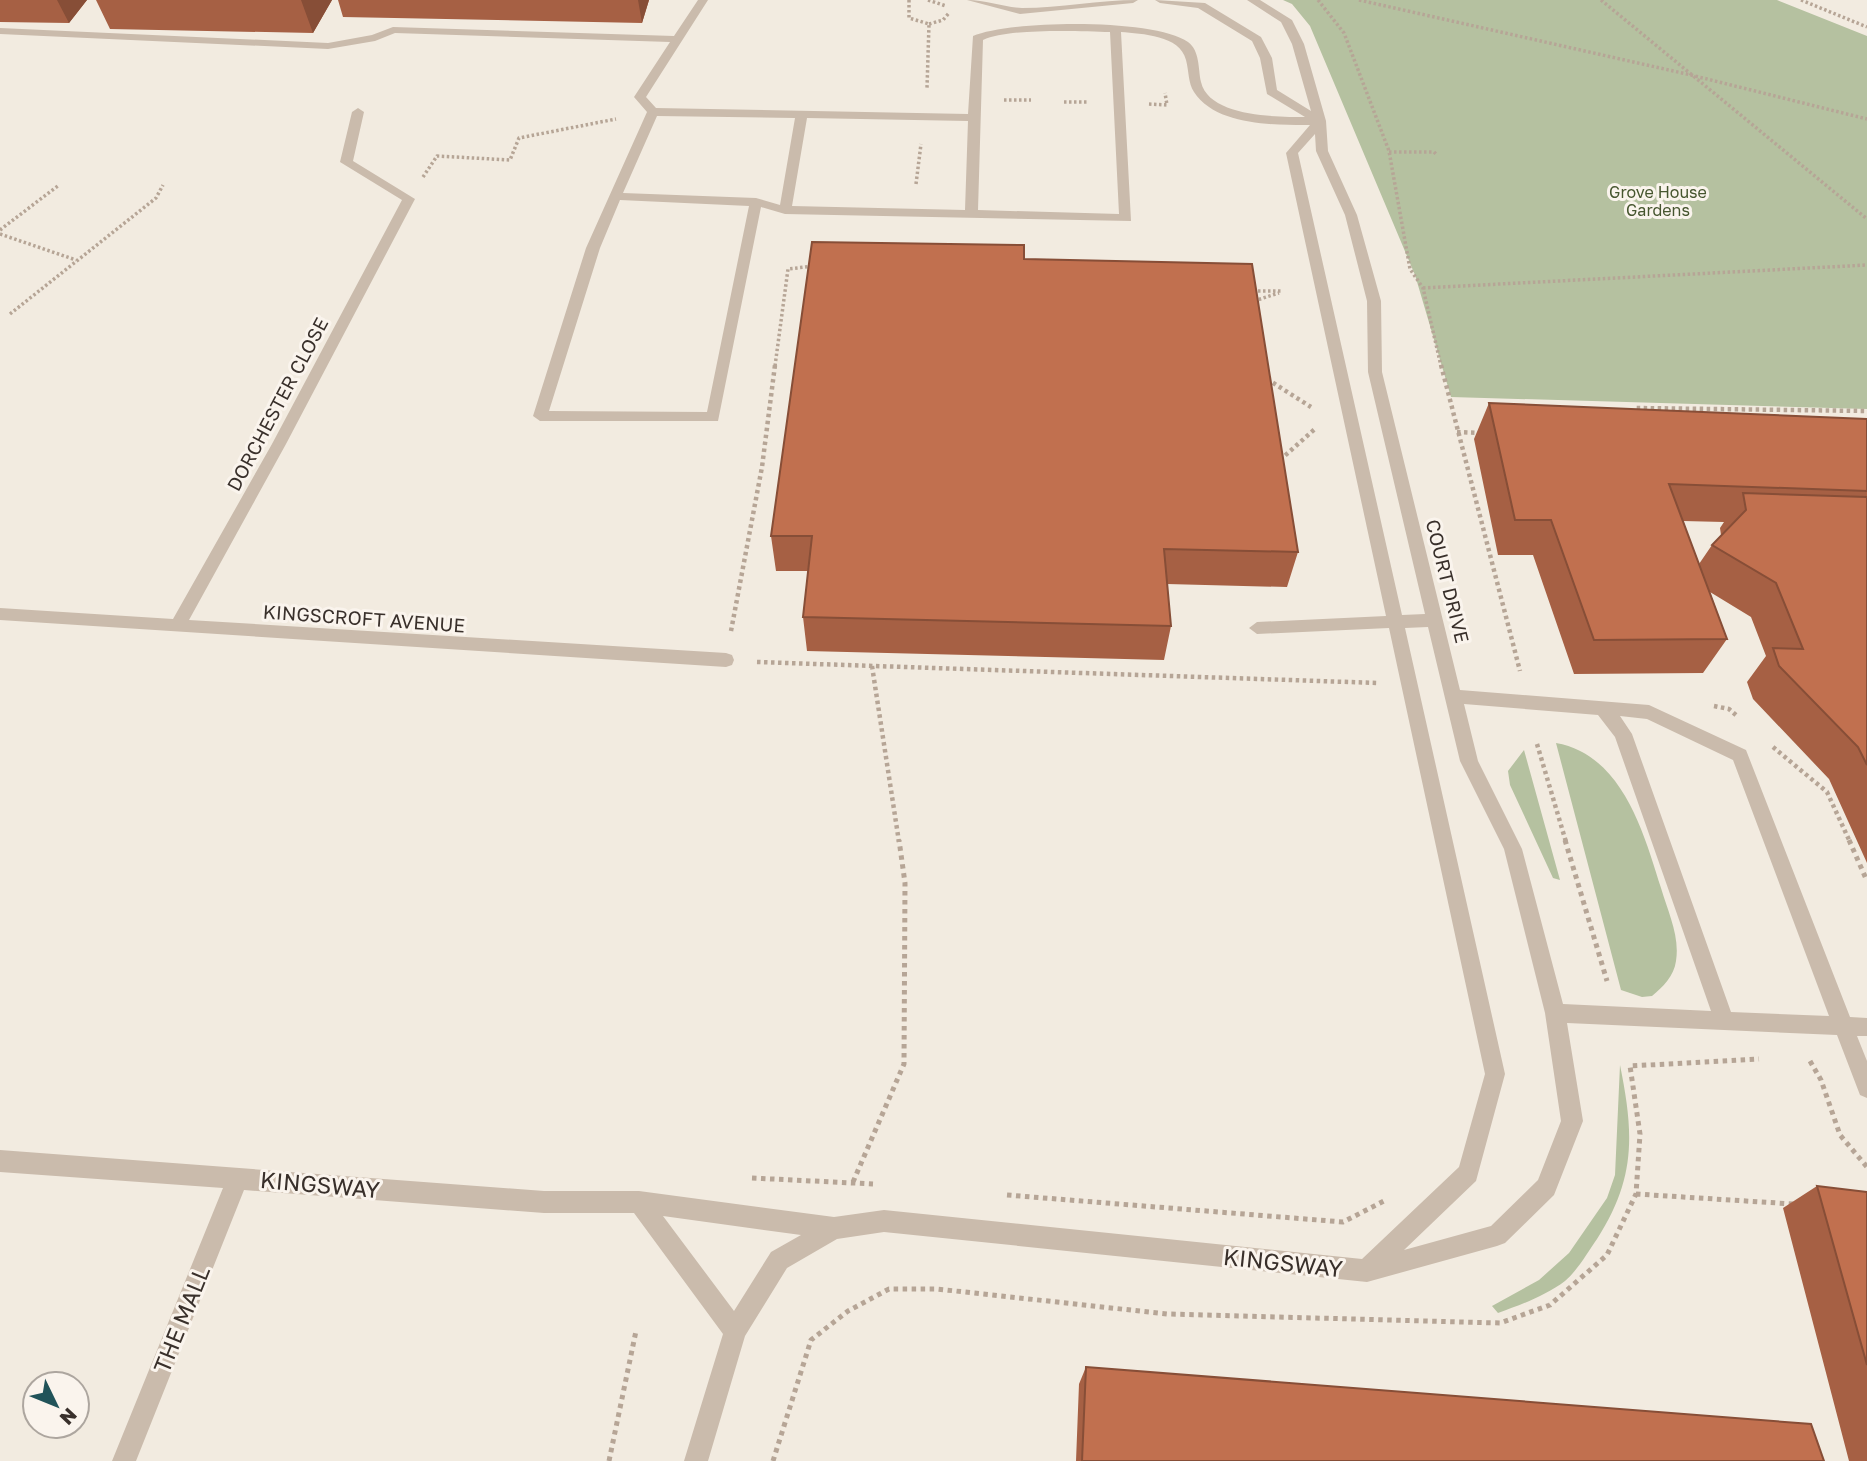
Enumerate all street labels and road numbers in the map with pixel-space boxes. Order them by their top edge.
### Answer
street label: DORCHESTER CLOSE [222,313,332,495]
street label: COURT DRIVE [1422,517,1474,645]
street label: KINGSCROFT AVENUE [262,599,466,637]
street label: KINGSWAY [259,1165,381,1203]
street label: KINGSWAY [1222,1242,1344,1282]
street label: THE MALL [147,1261,215,1377]

